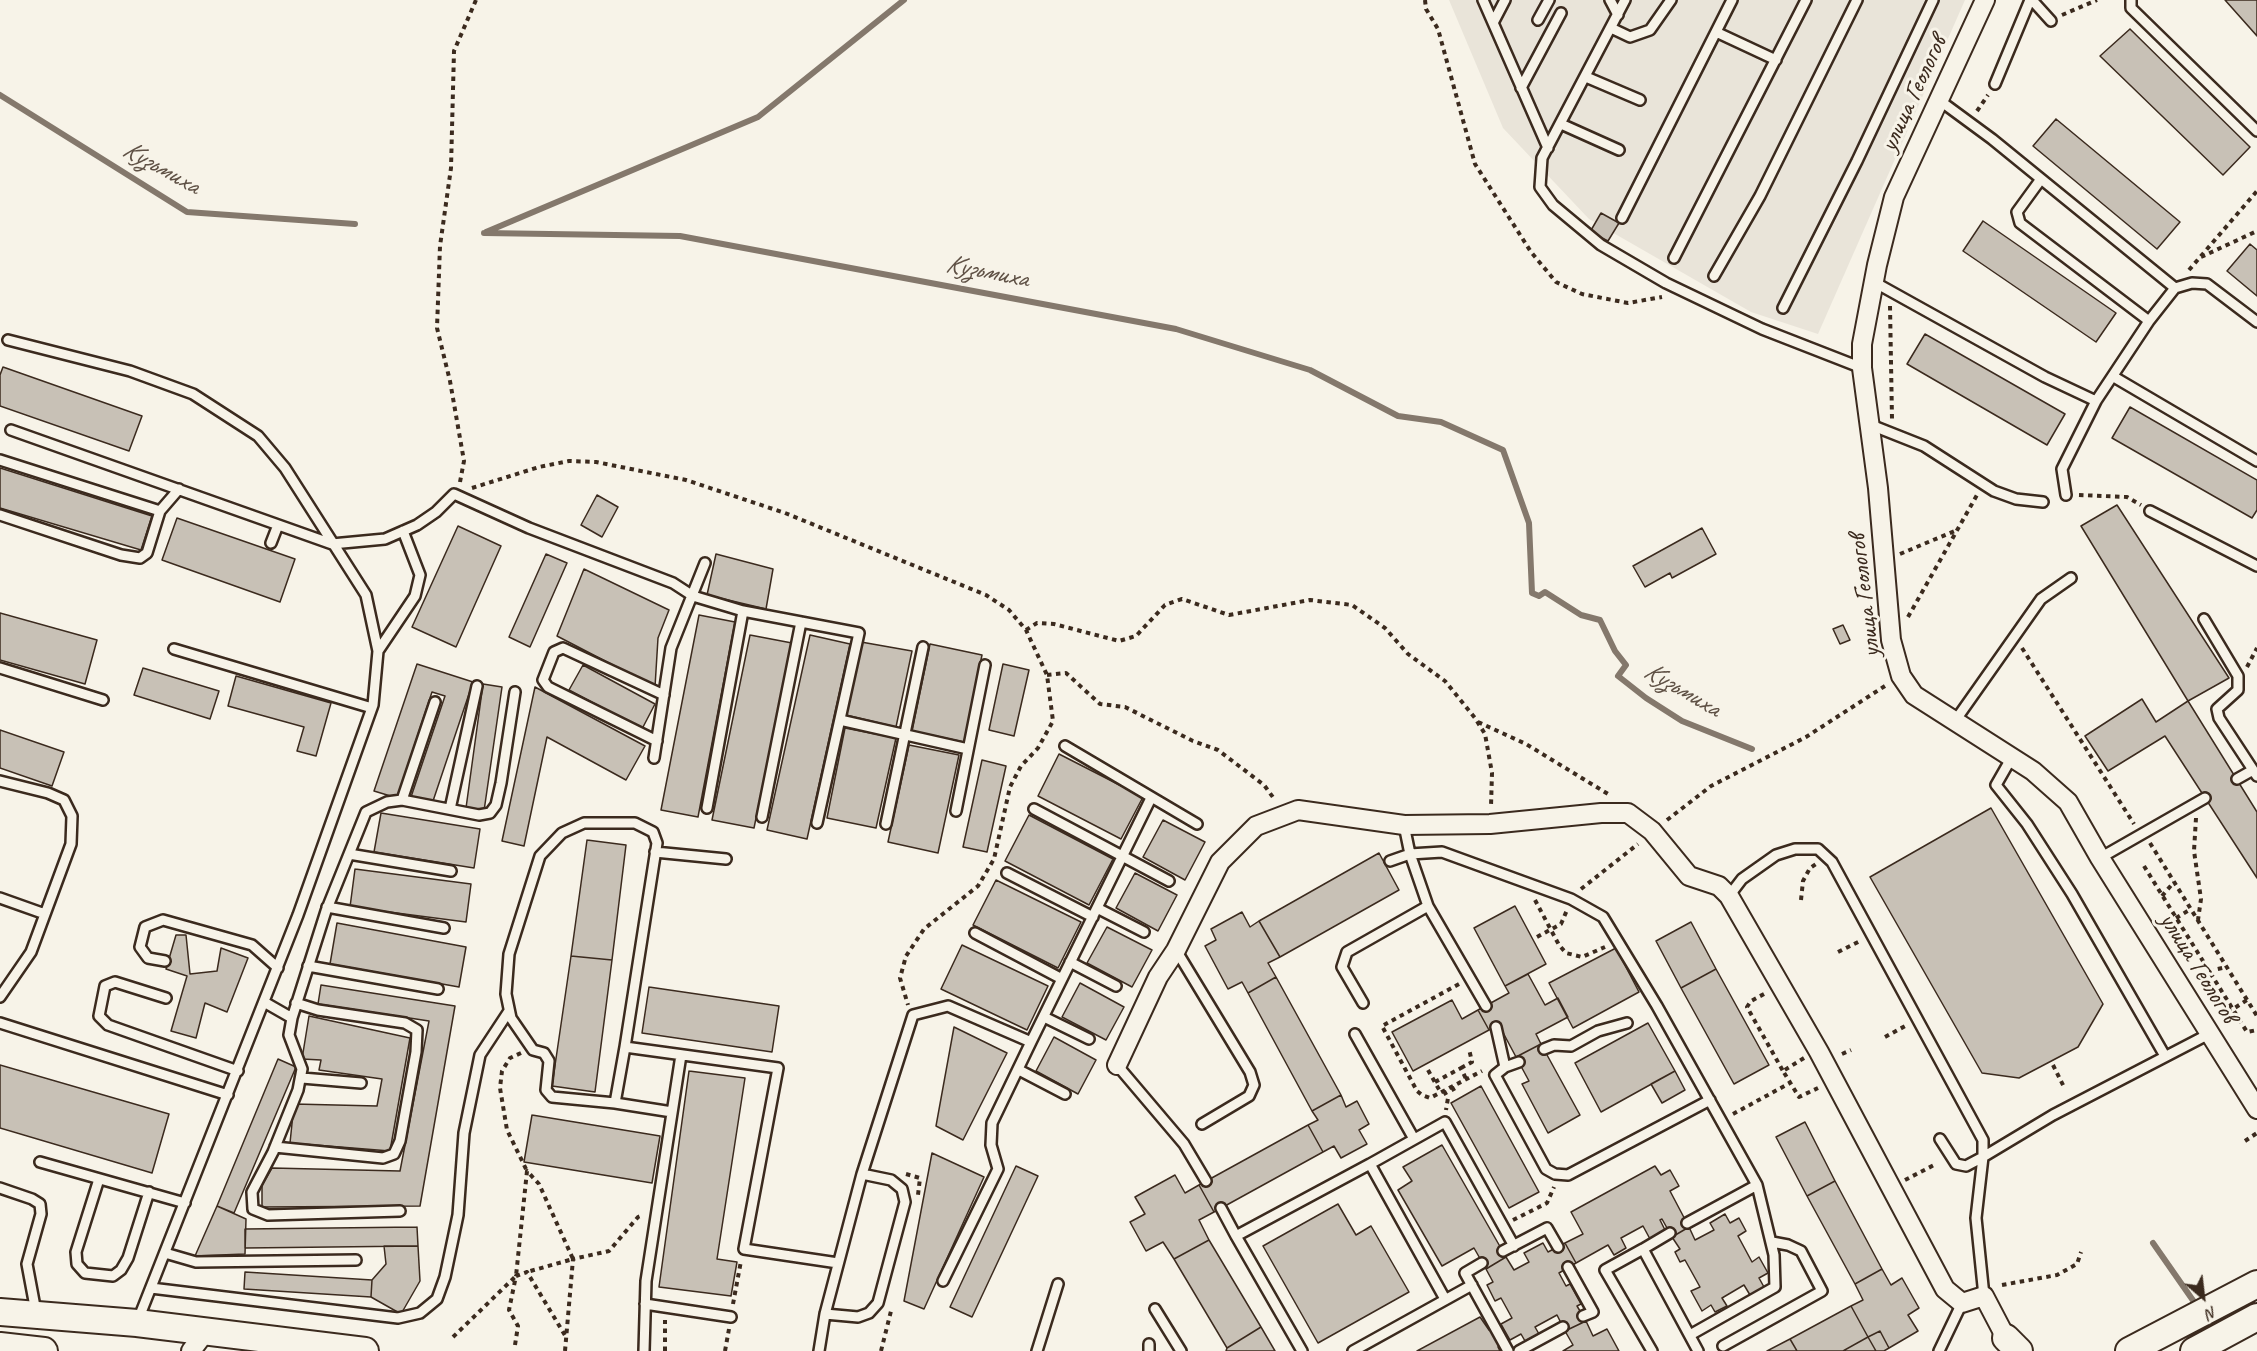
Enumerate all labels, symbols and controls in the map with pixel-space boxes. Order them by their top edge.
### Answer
street label: улица Геологов [1874,31,1954,157]
water label: Кузьмиха [117,134,205,202]
water label: Кузьмиха [943,248,1031,296]
street label: улица Геологов [1842,532,1888,660]
water label: Кузьмиха [1638,655,1726,725]
street label: улица Геологов [2152,907,2244,1029]
north arrow [2173,1267,2233,1327]
text: N [2202,1302,2221,1324]

